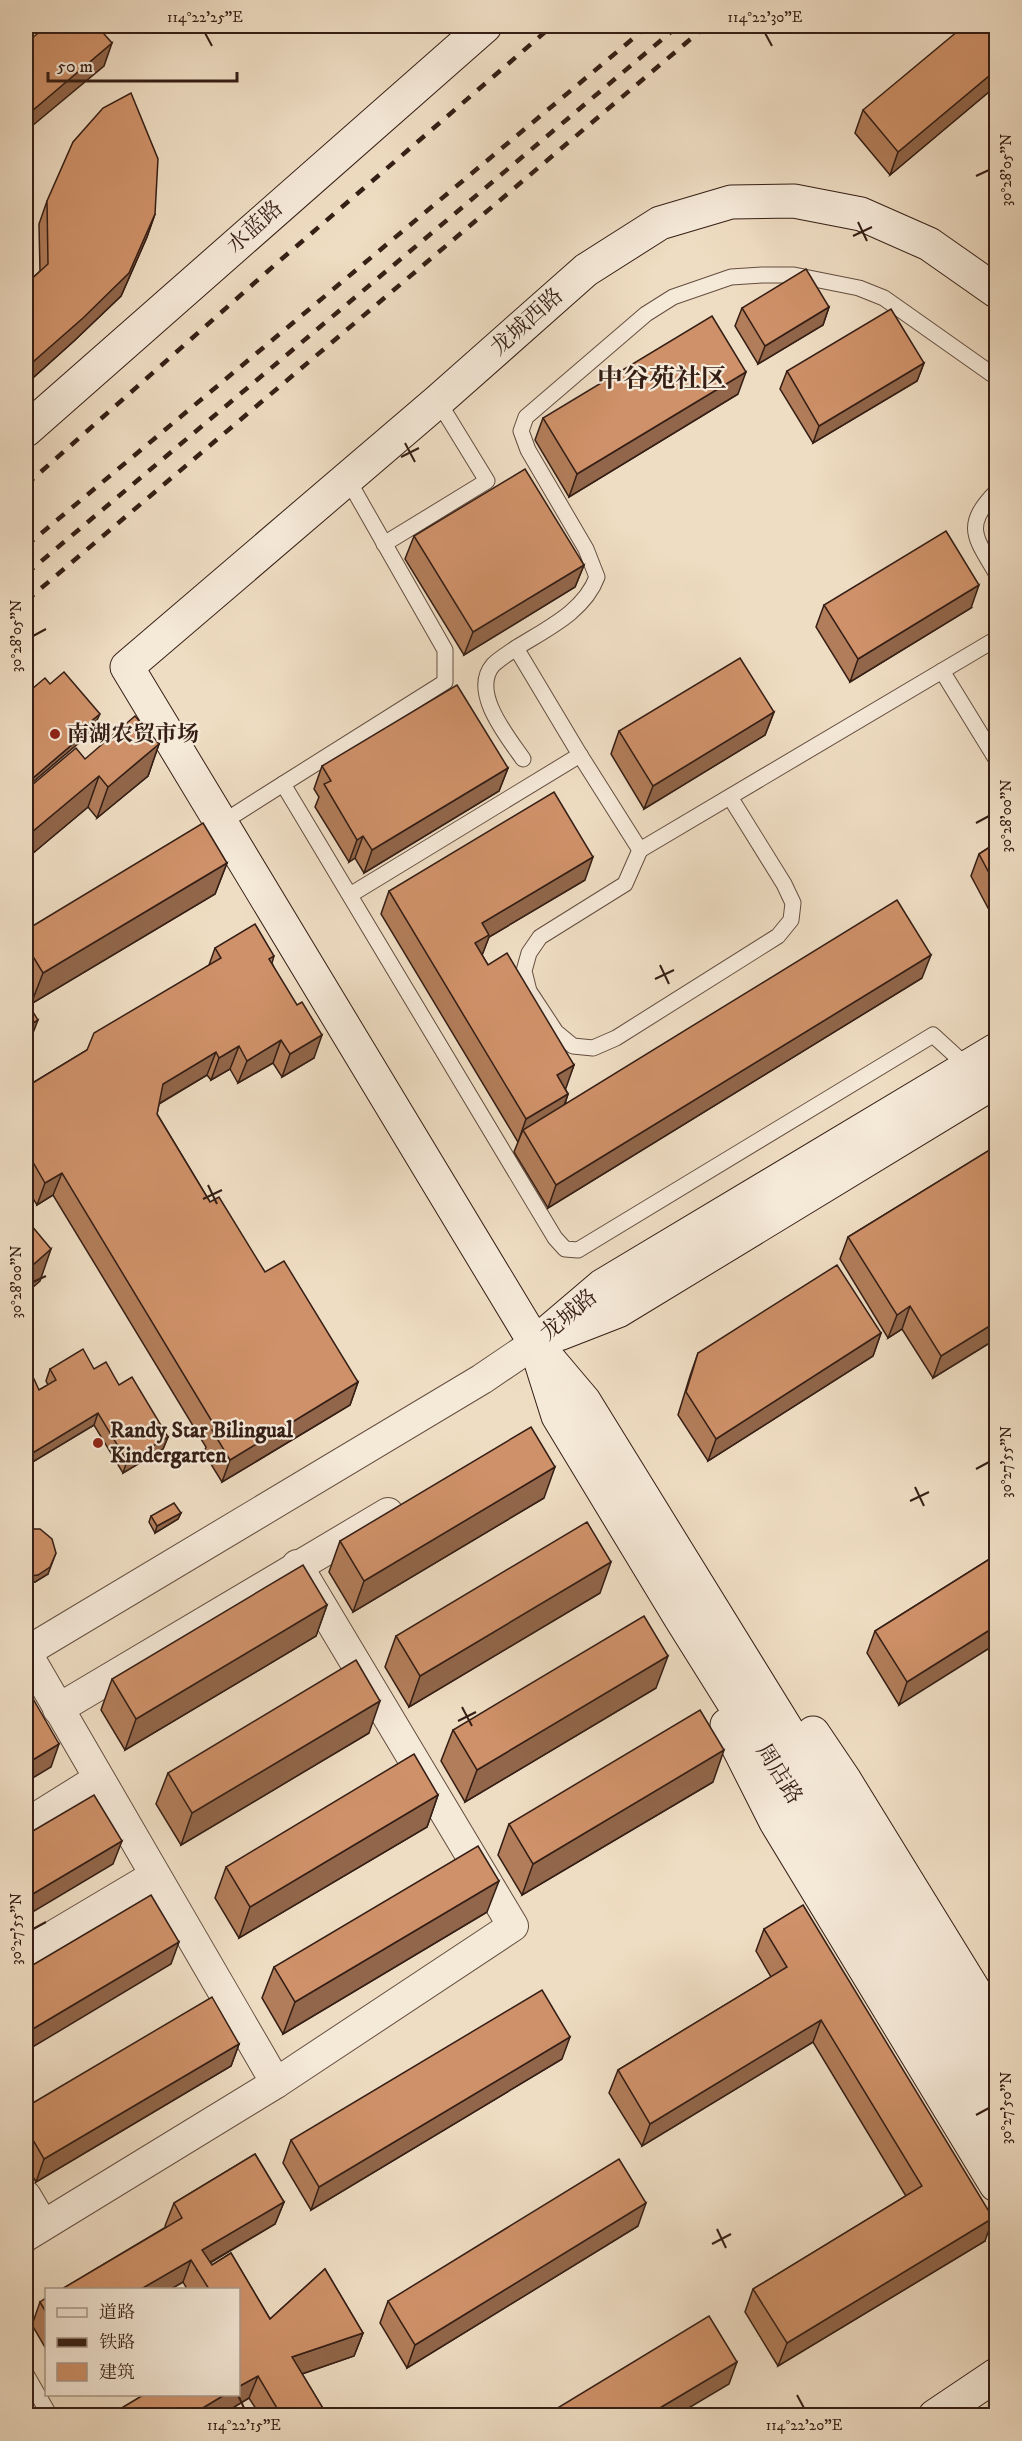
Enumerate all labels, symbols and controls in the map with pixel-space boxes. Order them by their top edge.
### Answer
text: 114°22'25"E [167,8,243,27]
text: 114°22'30"E [728,8,803,27]
scale bar [48,45,237,83]
text: 50 m [57,56,93,78]
text: 30°28'05"N [997,134,1016,206]
street label: 水蓝路 [221,195,289,259]
street label: 龙城西路 [485,283,569,361]
district label: 中谷苑社区 [597,363,727,396]
text: 30°28'05"N [7,600,26,672]
place label: 南湖农贸市场 [67,721,199,748]
marker: 南湖农贸市场 [48,727,62,741]
text: 30°28'00"N [997,779,1016,853]
text: 30°28'00"N [7,1245,26,1319]
street label: 龙城路 [535,1283,603,1347]
place label: Randy Star Bilingual Kindergarten [110,1417,293,1469]
text: 30°27'55"N [997,1426,1016,1498]
marker: Randy Star Bilingual Kindergarten [91,1436,105,1450]
street label: 周店路 [750,1739,808,1809]
text: 30°27'55"N [7,1893,26,1965]
text: 30°27'50"N [997,2072,1016,2144]
legend [45,2288,240,2396]
text: 道路 [99,2302,135,2324]
text: 铁路 [99,2332,135,2354]
text: 建筑 [99,2362,135,2384]
text: 114°22'15"E [207,2416,281,2435]
text: 114°22'20"E [766,2416,843,2435]

